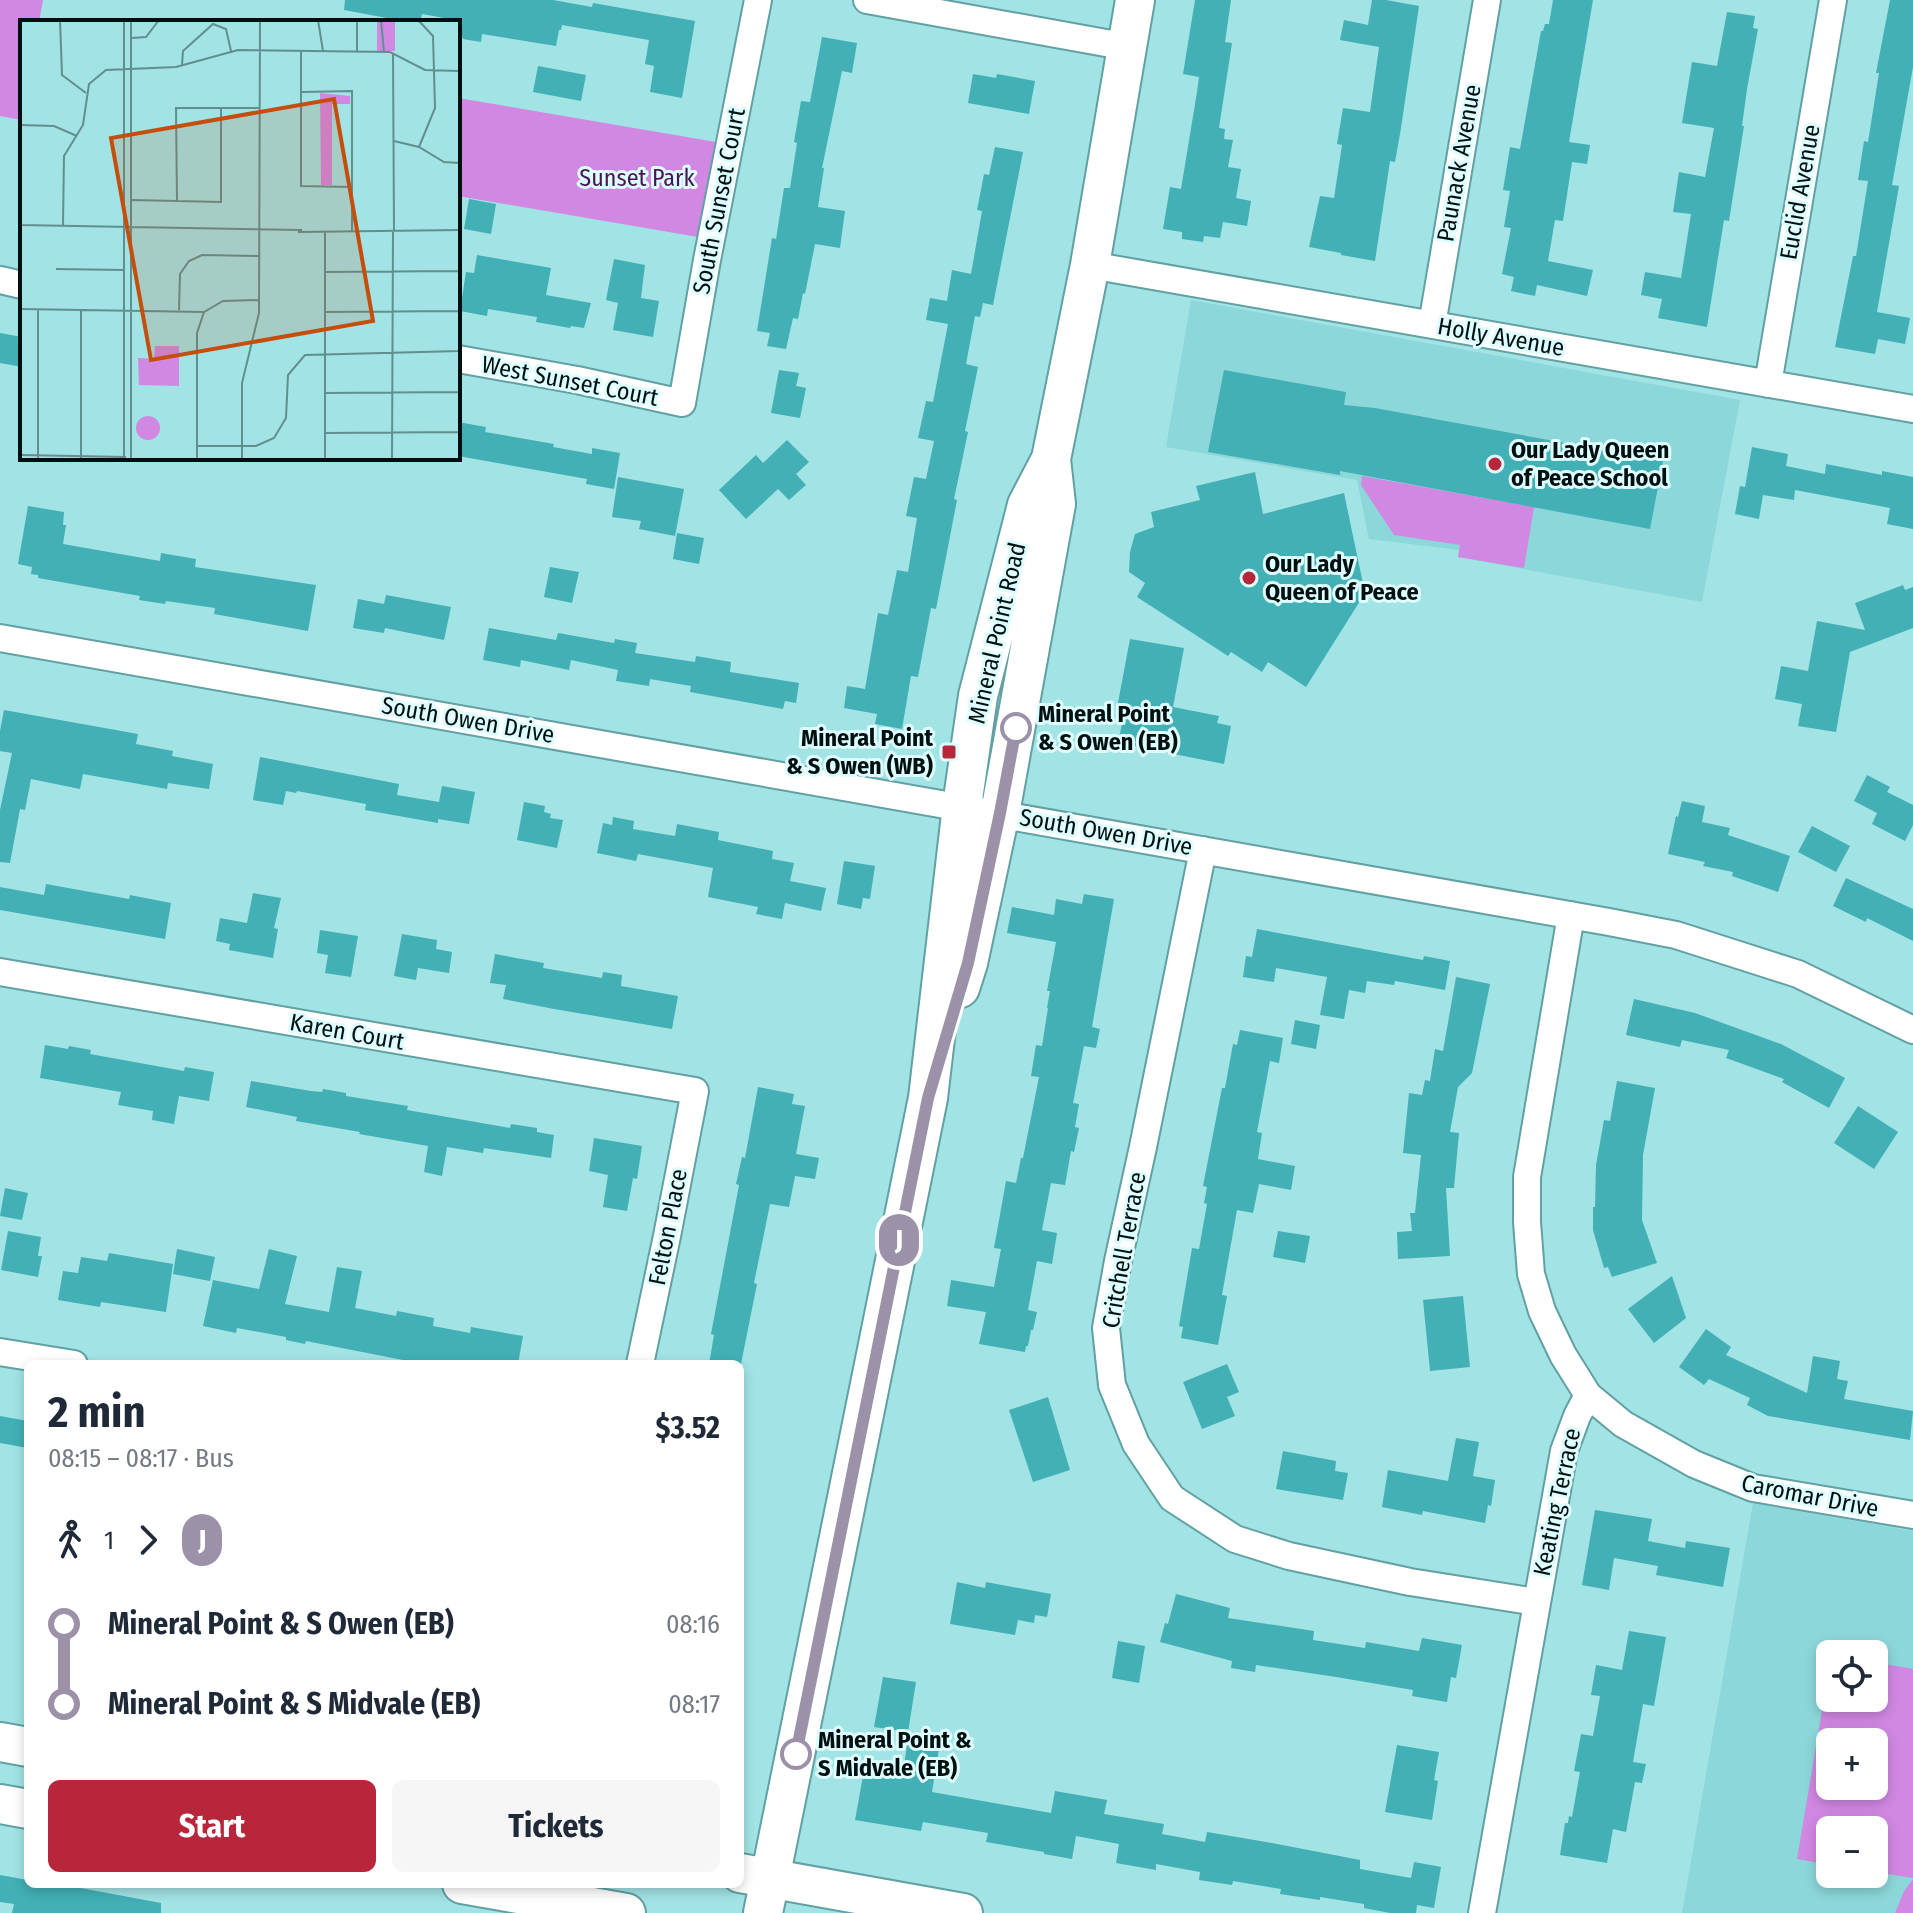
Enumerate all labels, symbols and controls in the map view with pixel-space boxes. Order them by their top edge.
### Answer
inset map [20,20,460,460]
street label: Paunack Avenue [1431,82,1487,244]
street label: South Sunset Court [687,105,751,296]
street label: Euclid Avenue [1774,122,1826,262]
park label: Sunset Park [579,164,695,192]
street label: Holly Avenue [1436,312,1566,362]
street label: West Sunset Court [479,350,661,412]
place label: Our Lady Queen of Peace School [1511,436,1669,492]
marker: Our Lady Queen of Peace School [1486,455,1504,473]
street label: Mineral Point Road [963,540,1031,726]
place label: Our Lady Queen of Peace [1265,550,1419,606]
marker: Our Lady Queen of Peace [1240,569,1258,587]
street label: South Owen Drive [379,691,557,749]
place label: Mineral Point & S Owen (EB) [1038,700,1178,756]
marker: Mineral Point & S Owen (EB) [1001,713,1031,743]
place label: Mineral Point & S Owen (WB) [786,724,934,780]
marker: Mineral Point & S Owen (WB) [940,743,958,761]
street label: South Owen Drive [1017,803,1195,861]
street label: Karen Court [288,1008,406,1056]
street label: Felton Place [643,1166,693,1288]
street label: Critchell Terrace [1097,1170,1151,1330]
line badge: J [873,1214,925,1266]
text: J [895,1223,903,1256]
text: 2 min [48,1386,146,1439]
text: $3.52 [655,1410,720,1446]
street label: Keating Terrace [1528,1426,1586,1578]
text: 08:15 – 08:17 · Bus [48,1443,234,1474]
street label: Caromar Drive [1739,1469,1881,1523]
icon: walk [48,1518,92,1562]
icon: forward [126,1518,170,1562]
text: J [198,1523,206,1556]
text: 1 [104,1525,114,1556]
text: Mineral Point & S Owen (EB) [108,1606,454,1642]
text: 08:16 [666,1609,720,1640]
map controls [1816,1640,1888,1888]
button: locate [1816,1640,1888,1712]
text: Mineral Point & S Midvale (EB) [108,1686,480,1722]
text: 08:17 [668,1689,720,1720]
place label: Mineral Point & S Midvale (EB) [818,1726,972,1782]
button: + [1816,1728,1888,1800]
marker: Mineral Point & S Midvale (EB) [781,1739,811,1769]
button: Start [48,1780,376,1872]
button: Tickets [392,1780,720,1872]
button: − [1816,1816,1888,1888]

